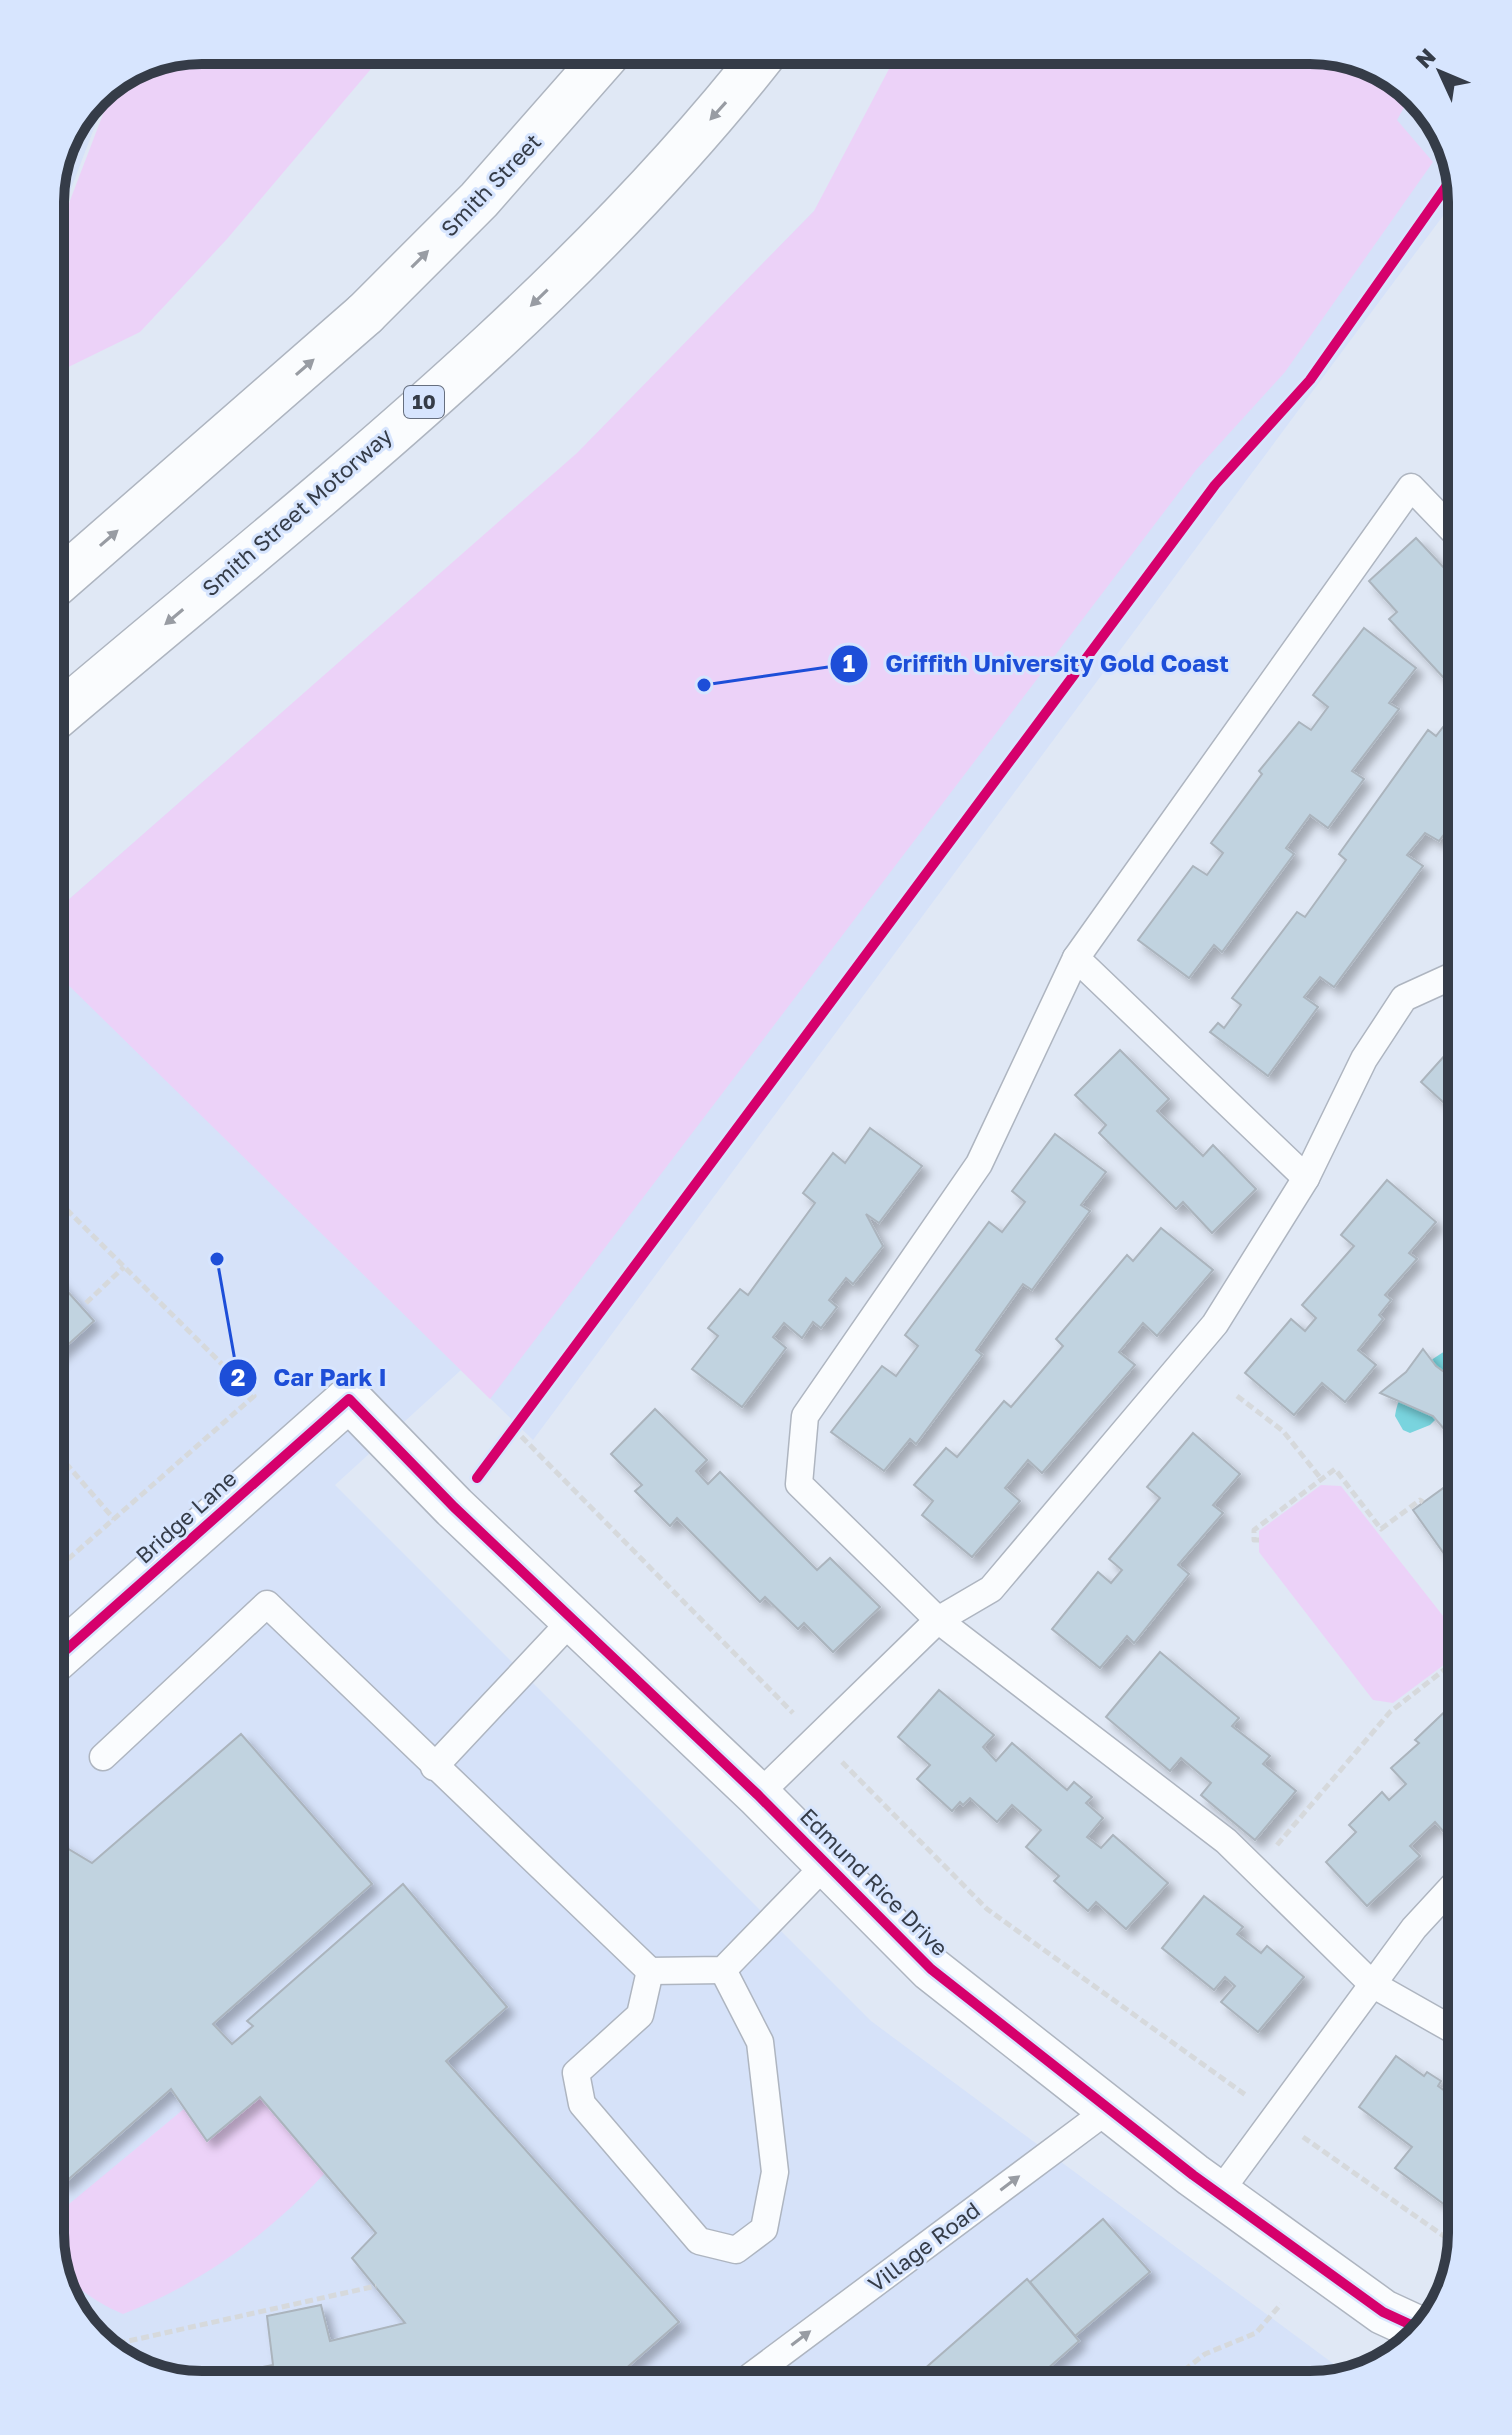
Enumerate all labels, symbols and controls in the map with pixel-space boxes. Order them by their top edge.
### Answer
north arrow [1400,32,1480,112]
text: N [1410,42,1441,73]
one-way arrow [710,101,728,120]
street label: Smith Street [435,128,546,242]
one-way arrow [410,250,429,269]
one-way arrow [530,289,549,307]
one-way arrow [294,359,314,376]
road number: 10 [404,386,444,418]
street label: Smith Street Motorway [196,422,397,601]
one-way arrow [98,530,118,547]
one-way arrow [164,608,184,625]
callout: Griffith University Gold Coast [829,640,1245,688]
text: 1 [843,648,855,677]
text: Griffith University Gold Coast [885,648,1229,677]
callout: Car Park I [218,1354,403,1402]
text: 2 [231,1362,245,1391]
text: Car Park I [273,1362,387,1391]
street label: Bridge Lane [130,1464,242,1569]
street label: Edmund Rice Drive [795,1802,954,1961]
one-way arrow [999,2175,1021,2191]
street label: Village Road [863,2196,985,2297]
one-way arrow [791,2331,811,2347]

